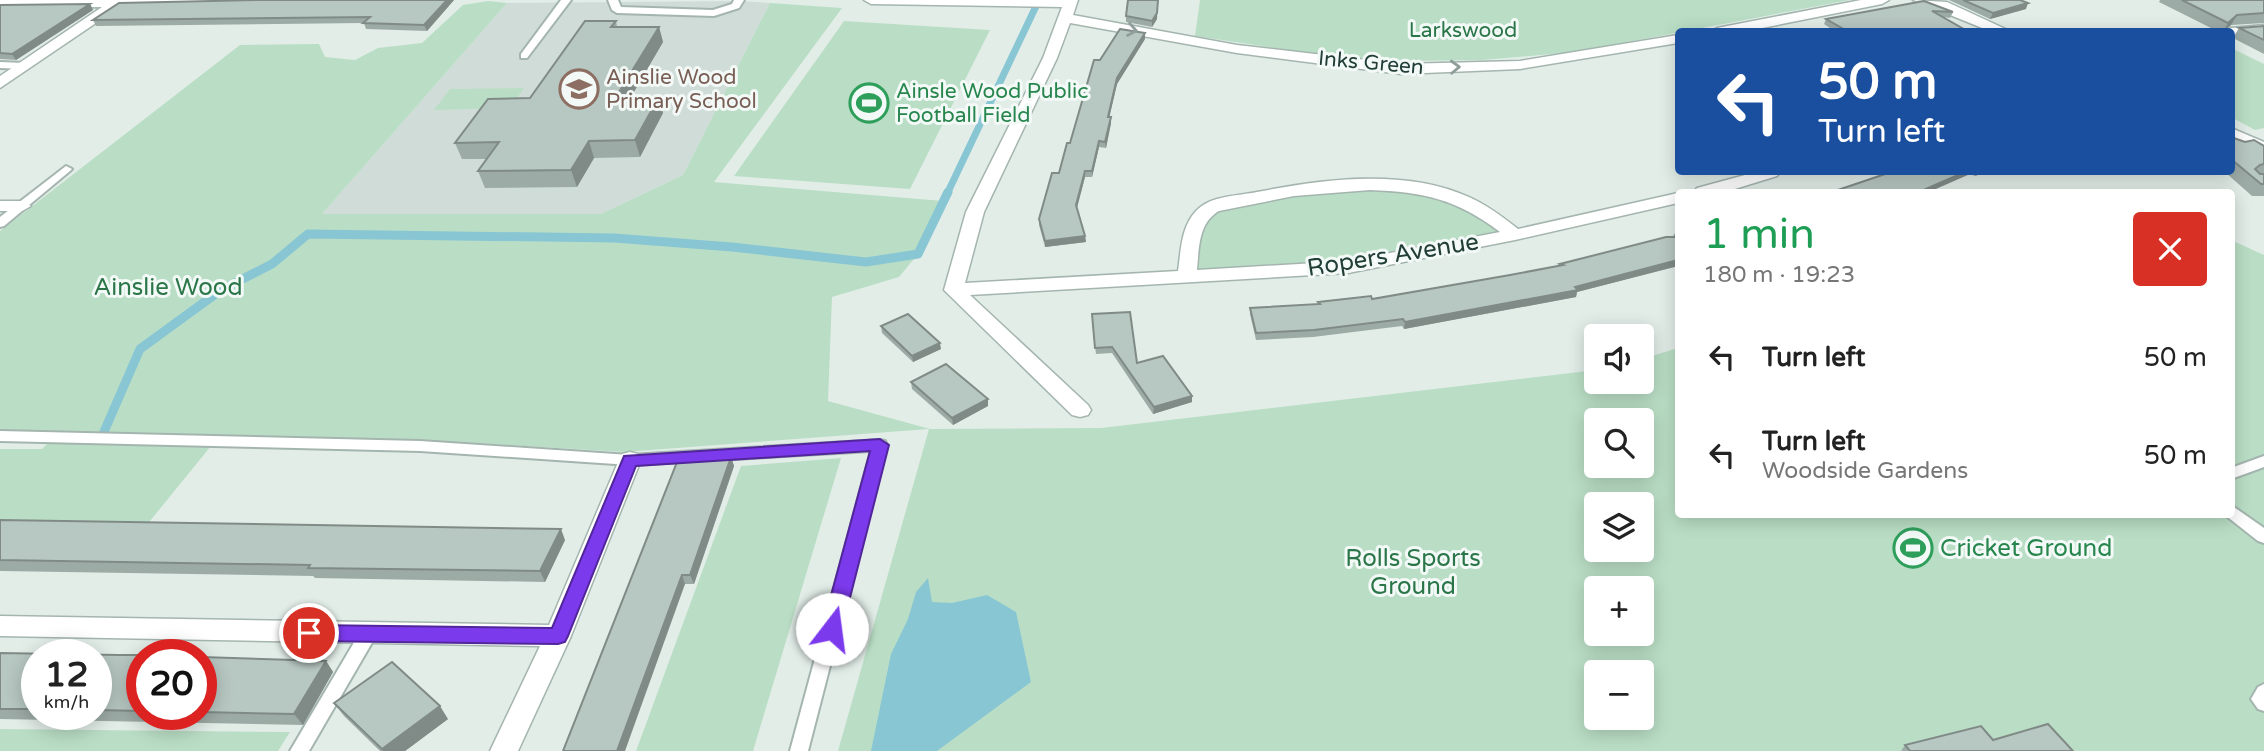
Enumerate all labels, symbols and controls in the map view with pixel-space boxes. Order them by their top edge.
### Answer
park label: Larkswood [1409,18,1517,43]
one-way arrow [1126,22,1138,37]
street label: Inks Green [1317,46,1425,80]
text: 50 m [1818,53,1937,112]
icon: left [1703,56,1794,147]
one-way arrow [1450,59,1461,75]
place label: Ainslie Wood Primary School [606,65,757,114]
school or university icon: Ainslie Wood Primary School [558,68,600,110]
place label: Ainsle Wood Public Football Field [896,79,1088,128]
sports icon: Ainsle Wood Public Football Field [848,82,890,124]
text: Turn left [1818,113,1945,151]
text: 1 min [1703,209,1815,260]
button: close [2133,212,2207,286]
street label: Ropers Avenue [1305,227,1481,283]
text: 180 m · 19:23 [1703,261,1855,289]
park label: Ainslie Wood [93,273,243,302]
map controls [1584,324,1654,730]
button: sound [1584,324,1654,394]
icon: left [1703,338,1741,376]
text: Turn left [1762,342,1865,373]
text: 50 m [2144,342,2207,373]
button: search [1584,408,1654,478]
text: Turn left [1762,426,1865,457]
icon: left [1703,436,1741,474]
text: 50 m [2144,440,2207,471]
text: Woodside Gardens [1762,457,1968,485]
button: layers [1584,492,1654,562]
sports icon: Cricket Ground [1892,527,1934,569]
place label: Cricket Ground [1940,534,2112,563]
park label: Rolls Sports Ground [1345,544,1481,601]
button: + [1584,576,1654,646]
position arrow [795,592,869,666]
pin [279,603,339,663]
icon: arrive [290,614,328,652]
speed limit sign: 20 [126,639,217,730]
text: 12 [45,654,88,696]
button: − [1584,660,1654,730]
text: km/h [44,691,89,713]

